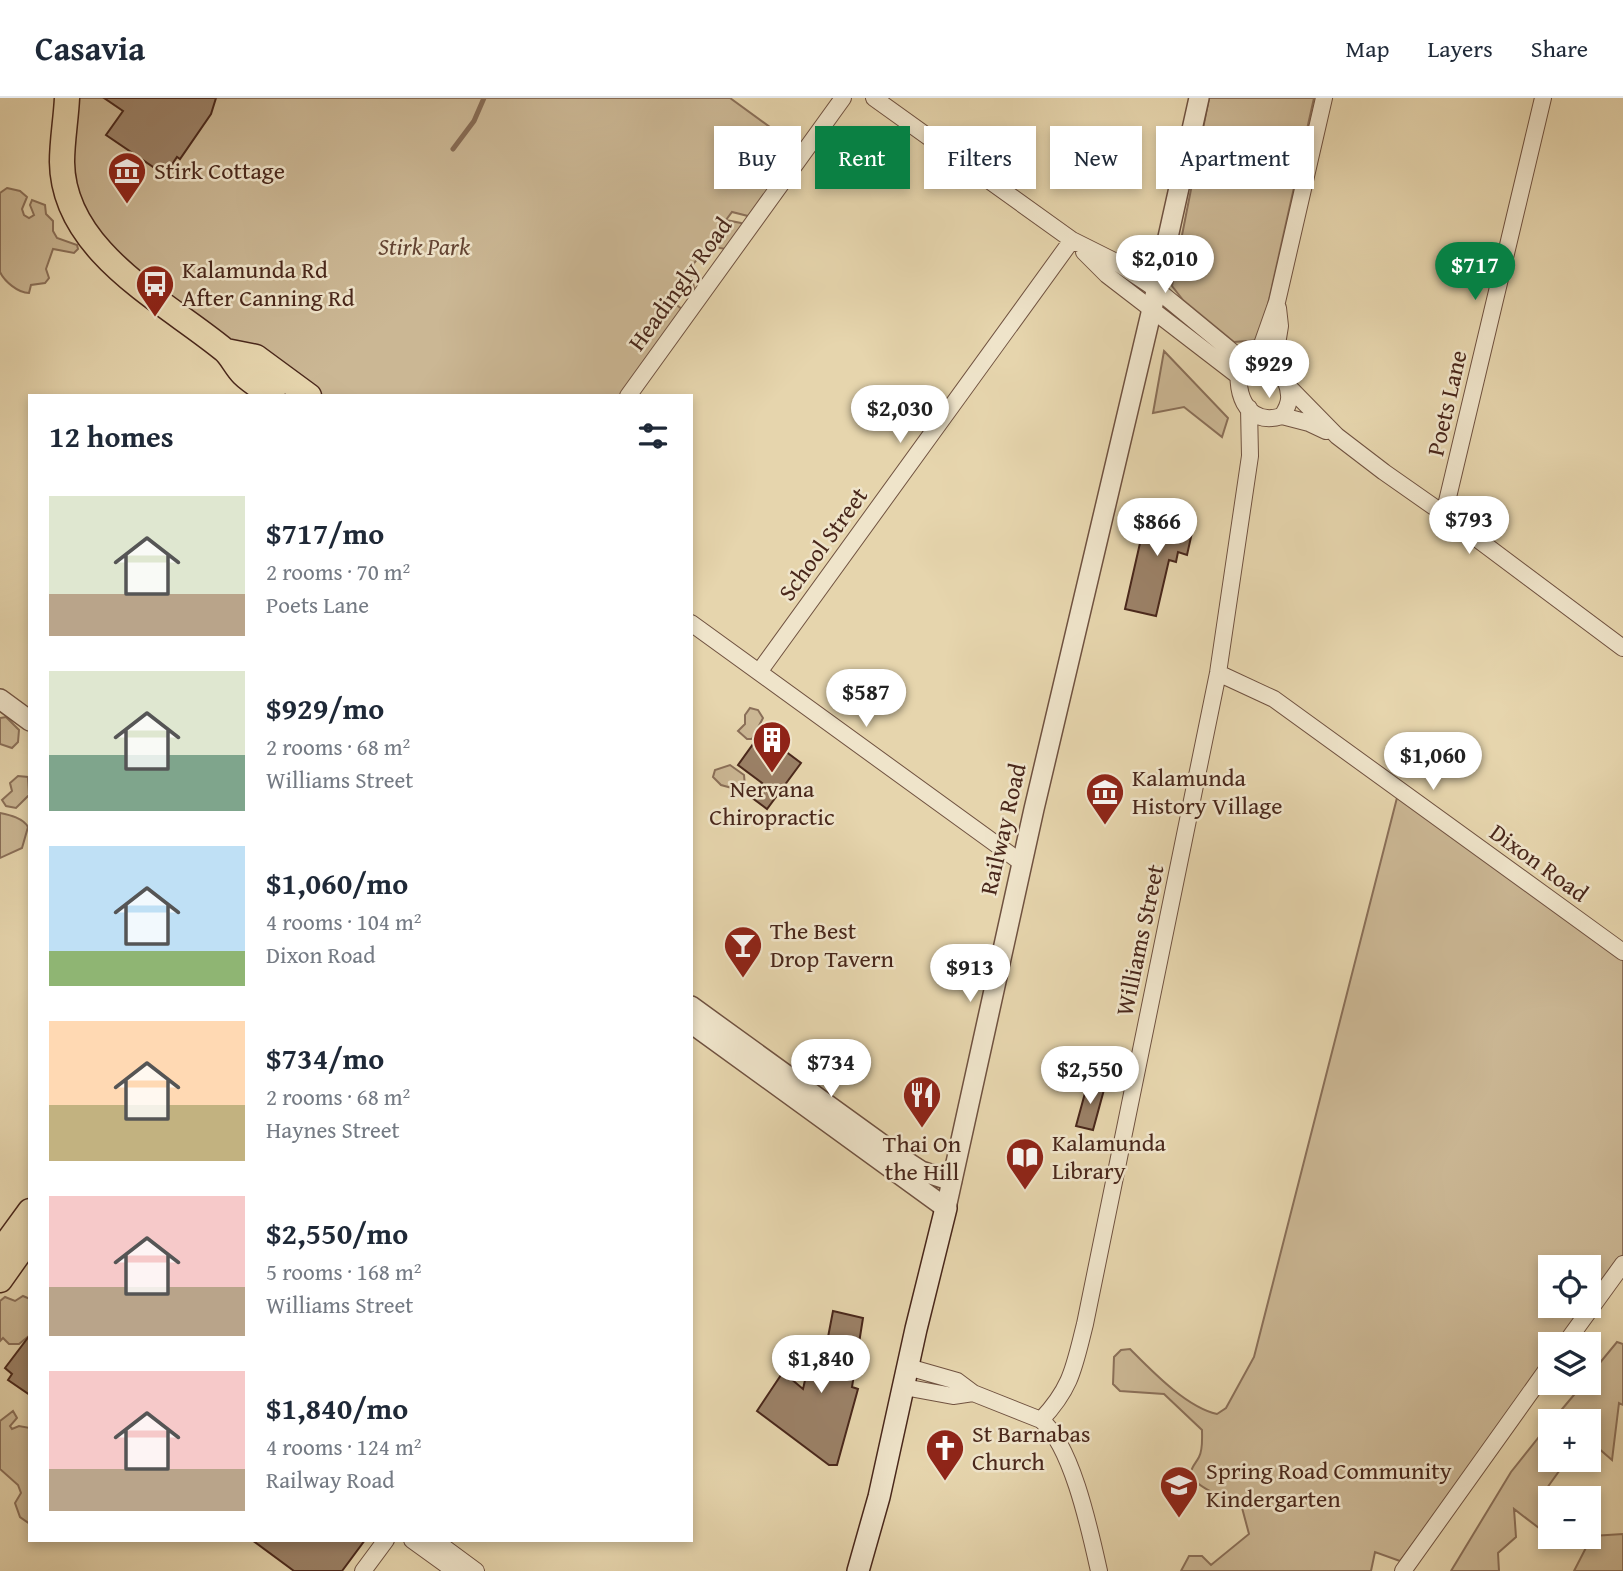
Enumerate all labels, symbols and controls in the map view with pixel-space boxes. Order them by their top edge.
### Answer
text: Casavia [35,24,145,72]
text: Map [1346,31,1389,66]
text: Layers [1427,31,1493,66]
text: Share [1531,31,1588,66]
chip: Buy [714,126,801,189]
chip: Rent [815,126,910,189]
chip: Filters [924,126,1036,189]
chip: New [1050,126,1142,189]
chip: Apartment [1156,126,1314,189]
museum icon: Stirk Cottage [106,150,148,205]
place label: Stirk Cottage [154,153,285,188]
street label: Headingly Road [619,209,740,358]
park label: Stirk Park [378,229,470,264]
pin: $2,010 [1108,236,1222,295]
text: $2,010 [1132,241,1198,274]
pin: $717 [1434,242,1516,302]
text: $717 [1451,248,1499,281]
place label: Kalamunda Rd After Canning Rd [182,252,355,315]
bus stop icon: Kalamunda Rd After Canning Rd [134,263,176,318]
pin: $929 [1228,341,1310,400]
text: $929 [1245,346,1293,379]
street label: Poets Lane [1417,347,1476,459]
pin: $2,030 [843,386,957,445]
text: $2,030 [867,391,933,424]
text: 12 homes [49,414,174,458]
icon: filters [634,417,672,455]
street label: School Street [769,479,876,608]
pin: $793 [1428,496,1510,556]
pin: $866 [1116,498,1198,558]
text: $793 [1445,502,1493,535]
text: $866 [1133,504,1181,537]
text: $717/mo [266,511,384,555]
icon: home [105,524,189,608]
text: 2 rooms · 70 m² [266,555,410,588]
text: Poets Lane [266,588,369,621]
pin: $587 [825,670,907,729]
text: $587 [842,675,890,708]
text: $929/mo [266,686,384,730]
icon: home [105,699,189,783]
building icon: Nervana Chiropractic [751,719,793,774]
text: 2 rooms · 68 m² [266,730,410,763]
pin: $1,060 [1376,732,1490,792]
text: $1,060 [1400,738,1466,771]
street label: Railway Road [970,759,1035,898]
place label: Kalamunda History Village [1132,760,1283,823]
text: Williams Street [266,763,413,796]
place label: Nervana Chiropractic [709,771,835,834]
museum icon: Kalamunda History Village [1084,771,1126,826]
street label: Dixon Road [1483,815,1596,910]
text: $1,060/mo [266,861,408,905]
street label: Williams Street [1106,861,1173,1019]
icon: home [105,874,189,958]
text: 4 rooms · 104 m² [266,905,421,938]
place label: The Best Drop Tavern [770,913,895,976]
bar icon: The Best Drop Tavern [722,924,764,979]
text: Dixon Road [266,938,376,971]
pin: $913 [929,944,1011,1004]
text: $913 [946,950,994,983]
text: $734/mo [266,1036,384,1080]
pin: $734 [790,1040,872,1099]
text: $734 [807,1045,855,1078]
pin: $2,550 [1033,1046,1147,1106]
icon: home [105,1049,189,1133]
text: $2,550 [1057,1052,1123,1085]
restaurant icon: Thai On the Hill [901,1074,943,1129]
text: 2 rooms · 68 m² [266,1080,410,1113]
text: Haynes Street [266,1113,400,1146]
place label: Kalamunda Library [1052,1125,1167,1188]
place label: Thai On the Hill [883,1126,962,1189]
library icon: Kalamunda Library [1004,1136,1046,1191]
text: $2,550/mo [266,1211,408,1255]
icon: home [105,1224,189,1308]
text: 5 rooms · 168 m² [266,1255,421,1288]
map controls [1538,1255,1601,1549]
button: locate [1538,1255,1601,1318]
text: Williams Street [266,1288,413,1321]
button: layers [1538,1332,1601,1395]
pin: $1,840 [764,1336,878,1395]
text: $1,840 [788,1341,854,1374]
text: $1,840/mo [266,1386,408,1430]
icon: home [105,1399,189,1483]
button: + [1538,1409,1601,1472]
place label: St Barnabas Church [972,1416,1090,1479]
church icon: St Barnabas Church [924,1427,966,1482]
text: 4 rooms · 124 m² [266,1430,421,1463]
place label: Spring Road Community Kindergarten [1206,1453,1452,1516]
text: Railway Road [266,1463,395,1496]
school or university icon: Spring Road Community Kindergarten [1158,1464,1200,1519]
button: − [1538,1486,1601,1549]

